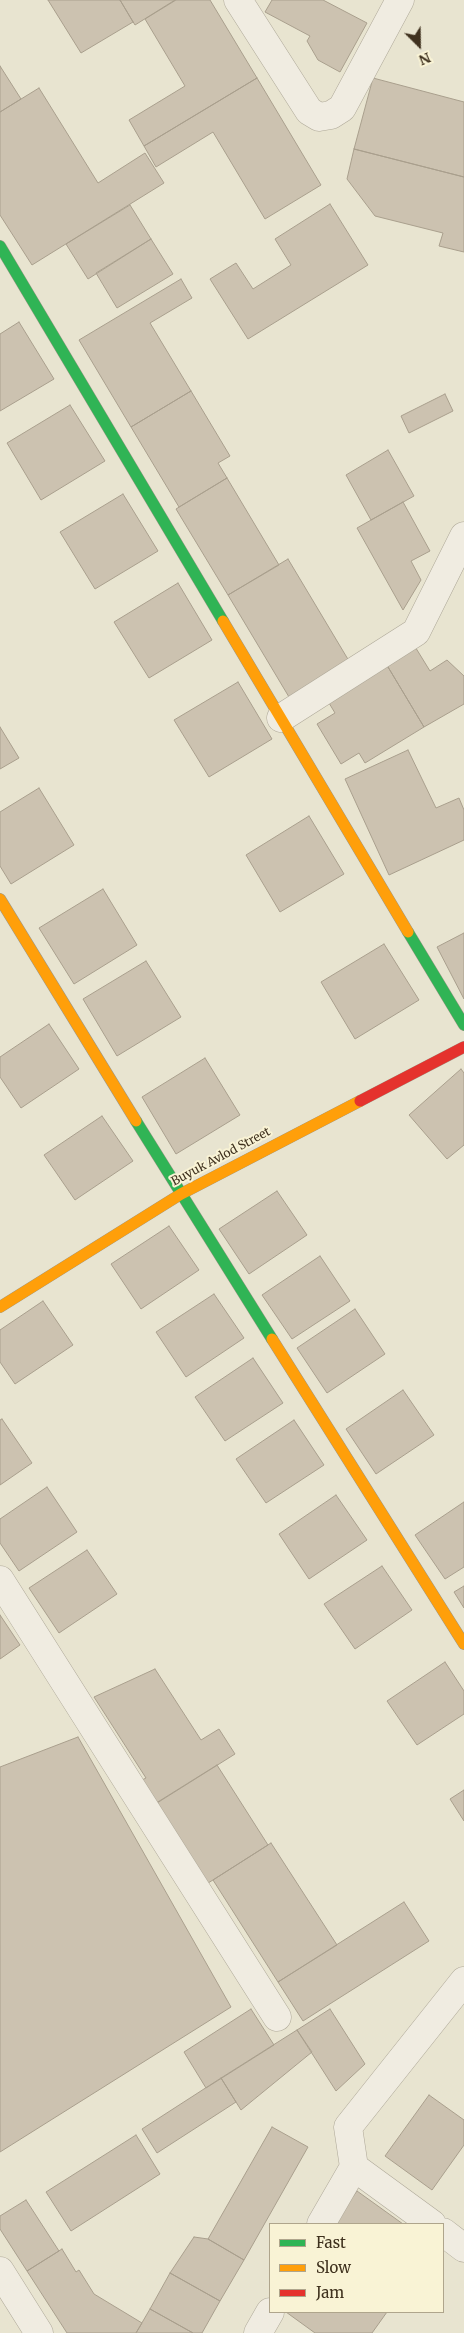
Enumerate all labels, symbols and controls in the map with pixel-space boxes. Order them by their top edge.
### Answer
north arrow [394,20,444,70]
text: N [416,48,433,69]
street label: Buyuk Avlod Street [169,1125,273,1189]
legend [269,2223,444,2313]
text: Fast [316,2233,346,2252]
text: Slow [316,2258,351,2277]
text: Jam [316,2283,344,2302]

